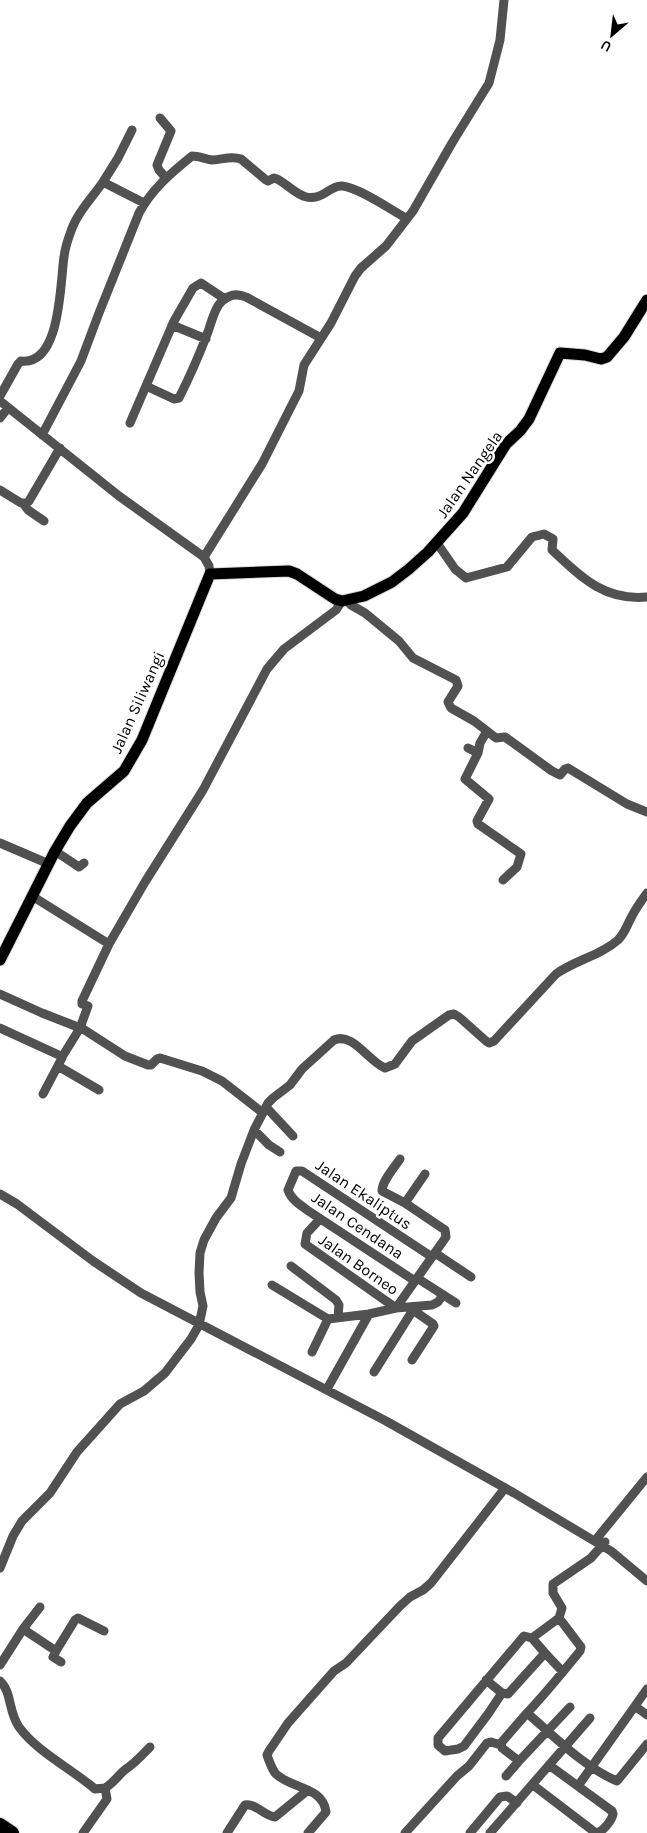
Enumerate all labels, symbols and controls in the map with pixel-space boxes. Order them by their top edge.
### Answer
north arrow [587,10,637,60]
text: U [598,36,614,56]
street label: Jalan Nangela [432,427,506,521]
street label: Jalan Siliwangi [106,648,168,756]
street label: Jalan Ekaliptus [312,1155,415,1233]
street label: Jalan Cendana [308,1188,407,1263]
street label: Jalan Borneo [315,1230,402,1299]

